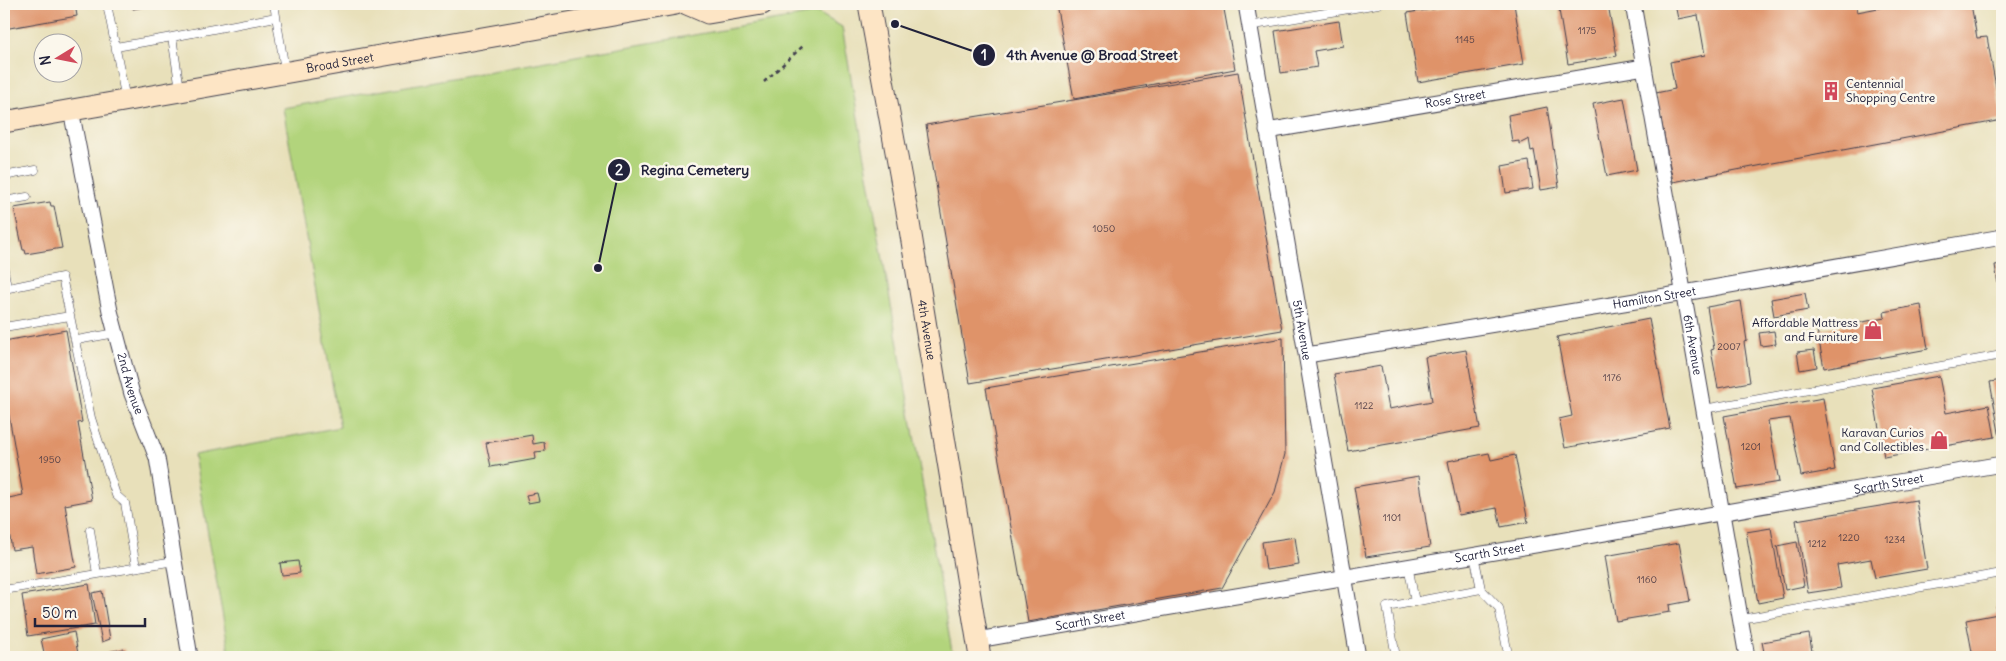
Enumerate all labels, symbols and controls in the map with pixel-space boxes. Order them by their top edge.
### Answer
house number: 1175 [1578,24,1597,37]
north arrow [32,32,82,82]
house number: 1145 [1455,33,1475,46]
callout: 4th Avenue @ Broad Street [971,41,1187,70]
text: 1 [981,45,987,64]
text: 4th Avenue @ Broad Street [1006,46,1178,64]
street label: Broad Street [305,49,375,76]
text: N [35,54,55,67]
place label: Centennial Shopping Centre [1846,76,1935,105]
building icon: Centennial Shopping Centre [1820,80,1842,102]
street label: Rose Street [1424,86,1487,111]
callout: Regina Cemetery [606,155,760,184]
text: 2 [615,160,623,179]
text: Regina Cemetery [641,161,749,179]
house number: 1050 [1093,222,1115,235]
street label: Hamilton Street [1612,283,1697,312]
street label: 4th Avenue [915,299,939,361]
street label: 5th Avenue [1290,299,1315,361]
street label: 6th Avenue [1680,313,1706,376]
place label: Affordable Mattress and Furniture [1752,315,1858,344]
shop icon: Affordable Mattress and Furniture [1862,319,1884,341]
house number: 2007 [1717,340,1741,353]
street label: 2nd Avenue [114,351,147,416]
house number: 1176 [1603,371,1621,384]
house number: 1122 [1355,399,1374,412]
place label: Karavan Curios and Collectibles [1840,425,1924,454]
shop icon: Karavan Curios and Collectibles [1928,429,1950,451]
house number: 1201 [1741,440,1761,453]
house number: 1950 [39,453,61,466]
street label: Scarth Street [1853,470,1925,497]
house number: 1101 [1383,511,1401,524]
house number: 1220 [1838,531,1860,544]
house number: 1234 [1885,533,1906,546]
house number: 1212 [1808,537,1827,550]
street label: Scarth Street [1454,539,1525,566]
house number: 1160 [1637,573,1657,586]
scale bar [35,596,145,628]
text: 50 m [42,603,77,622]
street label: Scarth Street [1054,607,1126,633]

